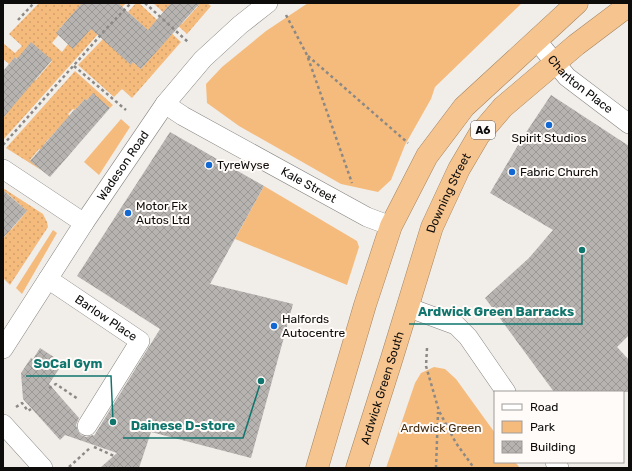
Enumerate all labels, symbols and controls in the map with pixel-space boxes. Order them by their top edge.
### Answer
street label: Charlton Place [545,52,616,116]
marker: Spirit Studios [544,120,554,130]
road number: A6 [471,121,495,139]
street label: Wadeson Road [94,128,152,203]
place label: Spirit Studios [511,131,587,145]
street label: Downing Street [424,150,474,235]
place label: TyreWyse [217,158,270,172]
marker: TyreWyse [204,160,214,170]
street label: Kale Street [279,164,339,206]
place label: Fabric Church [520,165,598,179]
marker: Fabric Church [507,167,517,177]
place label: Motor Fix Autos Ltd [136,199,190,227]
marker: Motor Fix Autos Ltd [123,208,133,218]
street label: Barlow Place [72,292,140,344]
callout: Ardwick Green Barracks [409,299,582,324]
text: Ardwick Green Barracks [418,304,574,319]
place label: Halfords Autocentre [282,312,345,340]
marker: Halfords Autocentre [269,321,279,331]
street label: Ardwick Green South [358,330,407,446]
callout: SoCal Gym [26,351,111,376]
text: SoCal Gym [34,356,103,371]
legend [494,391,624,463]
text: Road [530,400,558,414]
callout: Dainese D-store [123,413,243,438]
text: Dainese D-store [131,418,236,433]
text: Park [530,420,556,434]
park label: Ardwick Green [400,421,482,435]
text: Building [530,440,576,454]

